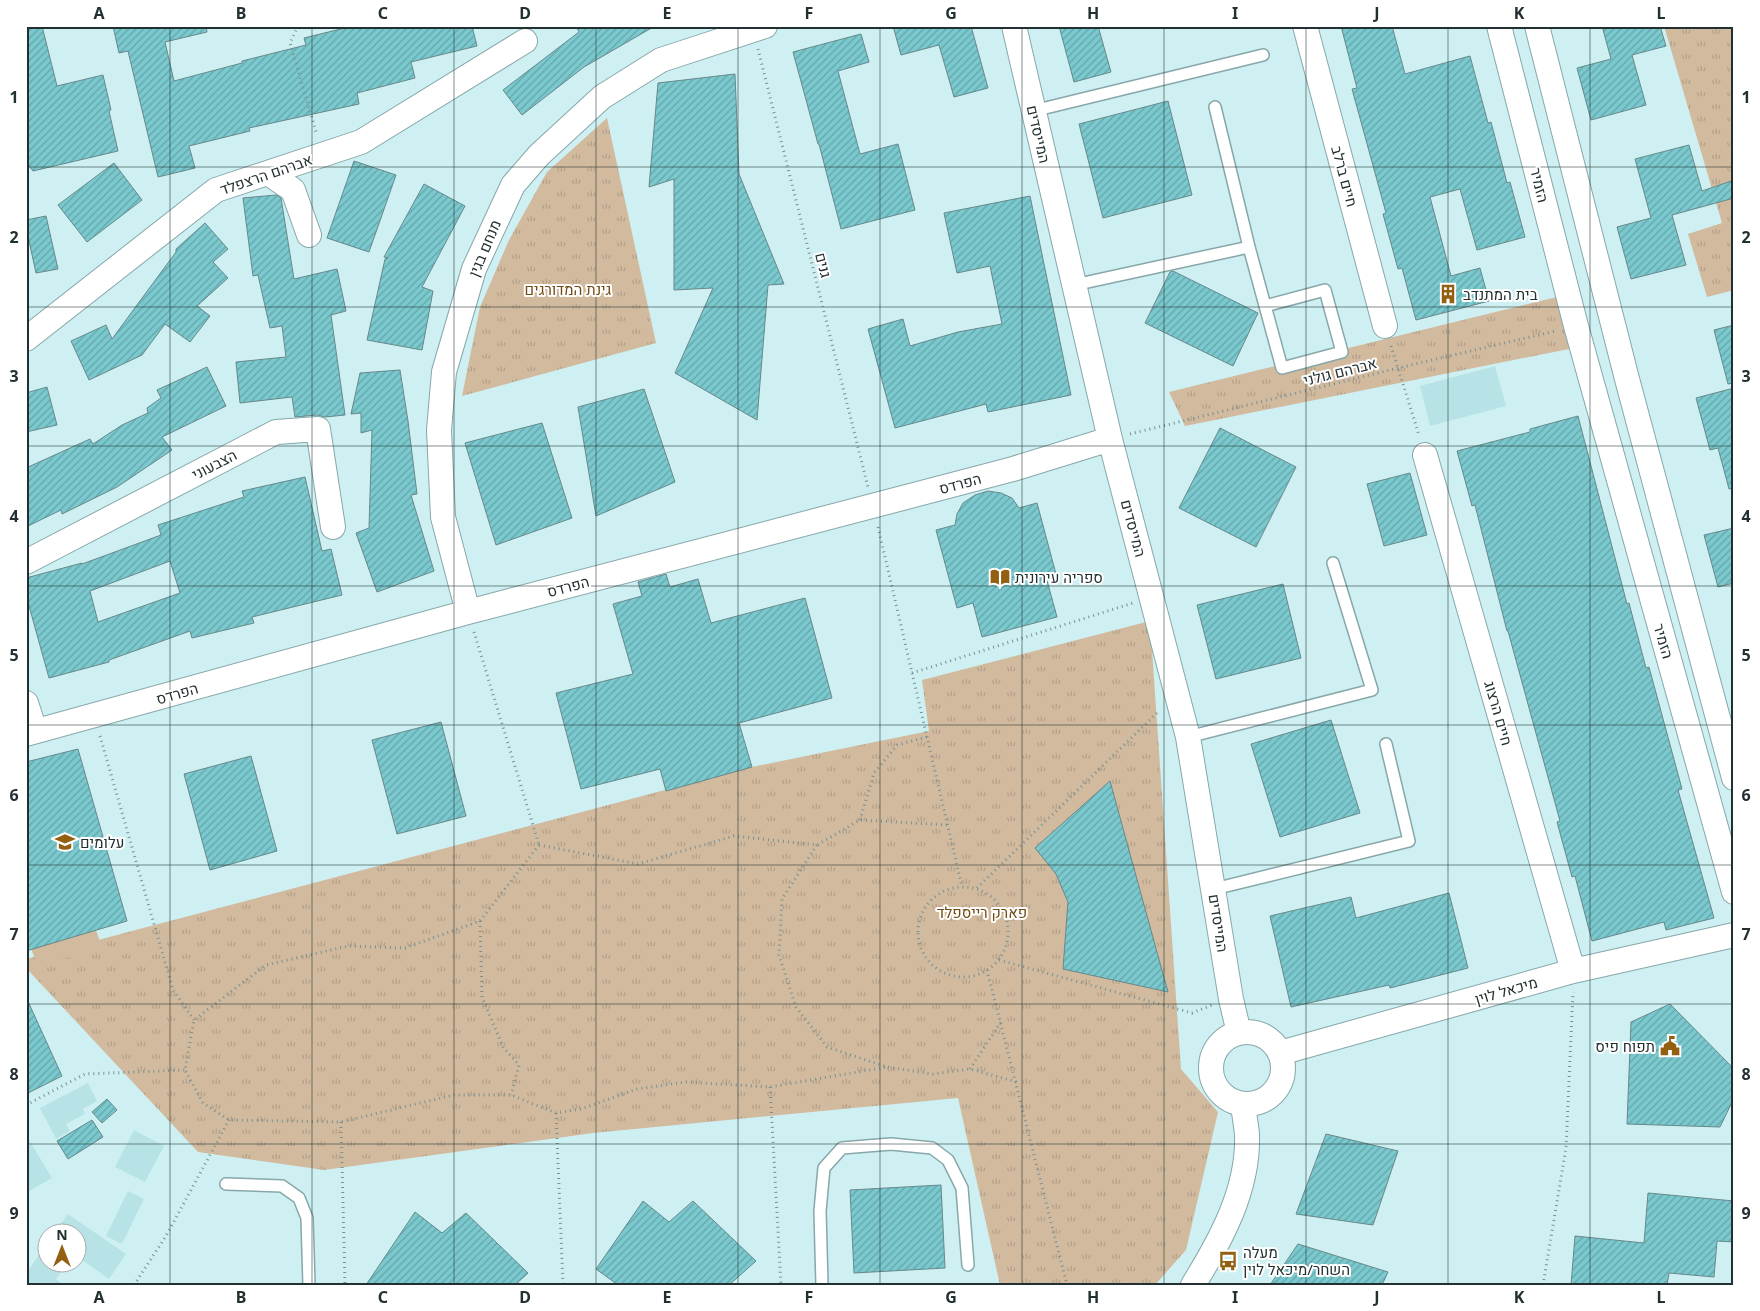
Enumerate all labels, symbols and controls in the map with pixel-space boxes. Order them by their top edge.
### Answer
text: A [93,2,105,24]
text: B [236,2,246,24]
text: C [378,2,388,24]
text: D [519,2,531,24]
text: E [663,2,672,24]
text: F [805,2,813,24]
text: G [945,2,957,24]
text: H [1087,2,1099,24]
text: I [1232,2,1238,24]
text: J [1372,2,1380,24]
text: K [1514,2,1525,24]
text: L [1657,2,1666,24]
text: 1 [9,86,19,108]
text: 1 [1741,86,1751,108]
street label: המייסדים [1023,103,1055,165]
street label: חיים ברלב [1327,143,1363,209]
street label: אברהם הרצפלד [217,149,315,199]
street label: הזמיר [1526,165,1554,205]
street label: מנחם בגין [463,216,505,280]
text: 2 [9,226,19,248]
text: 2 [1741,226,1751,248]
street label: גנים [811,250,837,280]
park label: גינת המדורגים [525,279,612,299]
building icon: בית המתנדב [1437,283,1459,305]
place label: בית המתנדב [1463,284,1538,304]
street label: אברהם גולני [1301,352,1379,390]
text: 3 [9,365,19,387]
text: 3 [1741,365,1751,387]
street label: הצבעוני [188,444,240,484]
street label: הפרדס [937,468,983,498]
street label: המייסדים [1117,497,1151,559]
text: 4 [9,505,19,527]
text: 4 [1741,505,1751,527]
library icon: ספריה עירונית [989,566,1011,588]
place label: ספריה עירונית [1015,567,1103,587]
street label: הפרדס [545,571,591,601]
street label: הזמיר [1649,621,1679,661]
text: 5 [9,644,19,666]
text: 5 [1741,644,1751,666]
street label: הפרדס [154,677,200,709]
street label: חיים הרצוג [1480,678,1518,748]
text: 6 [9,784,19,806]
text: 6 [1741,784,1751,806]
school or university icon: עלומים [54,831,76,853]
place label: עלומים [80,832,124,852]
street label: המייסדים [1205,892,1233,954]
park label: פארק רייספלד [937,902,1027,922]
text: 7 [9,923,19,945]
text: 7 [1741,923,1751,945]
street label: מיכאל לוין [1472,972,1540,1008]
public building icon: תפוח פיס [1659,1035,1681,1057]
place label: תפוח פיס [1595,1036,1655,1056]
text: 8 [9,1063,19,1085]
text: 8 [1741,1063,1751,1085]
text: 9 [9,1202,19,1224]
text: 9 [1741,1202,1751,1224]
north arrow [38,1224,88,1274]
text: N [56,1225,68,1244]
place label: מעלה השחר/מיכאל לוין [1243,1242,1350,1279]
bus stop icon: מעלה השחר/מיכאל לוין [1217,1250,1239,1272]
text: A [93,1286,105,1308]
text: B [236,1286,246,1308]
text: C [378,1286,388,1308]
text: D [519,1286,531,1308]
text: E [663,1286,672,1308]
text: F [805,1286,813,1308]
text: G [945,1286,957,1308]
text: H [1087,1286,1099,1308]
text: I [1232,1286,1238,1308]
text: J [1372,1286,1380,1308]
text: K [1514,1286,1525,1308]
text: L [1657,1286,1666,1308]

